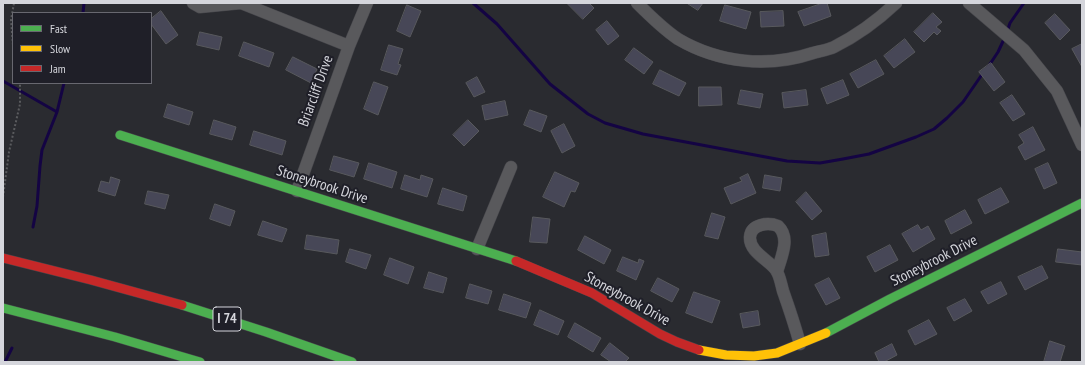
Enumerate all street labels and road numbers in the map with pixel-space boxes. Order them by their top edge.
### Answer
street label: Briarcliff Drive [295,53,337,129]
street label: Stoneybrook Drive [274,162,370,208]
street label: Stoneybrook Drive [888,231,980,291]
street label: Stoneybrook Drive [581,268,673,330]
road number: I 74 [213,307,241,331]

